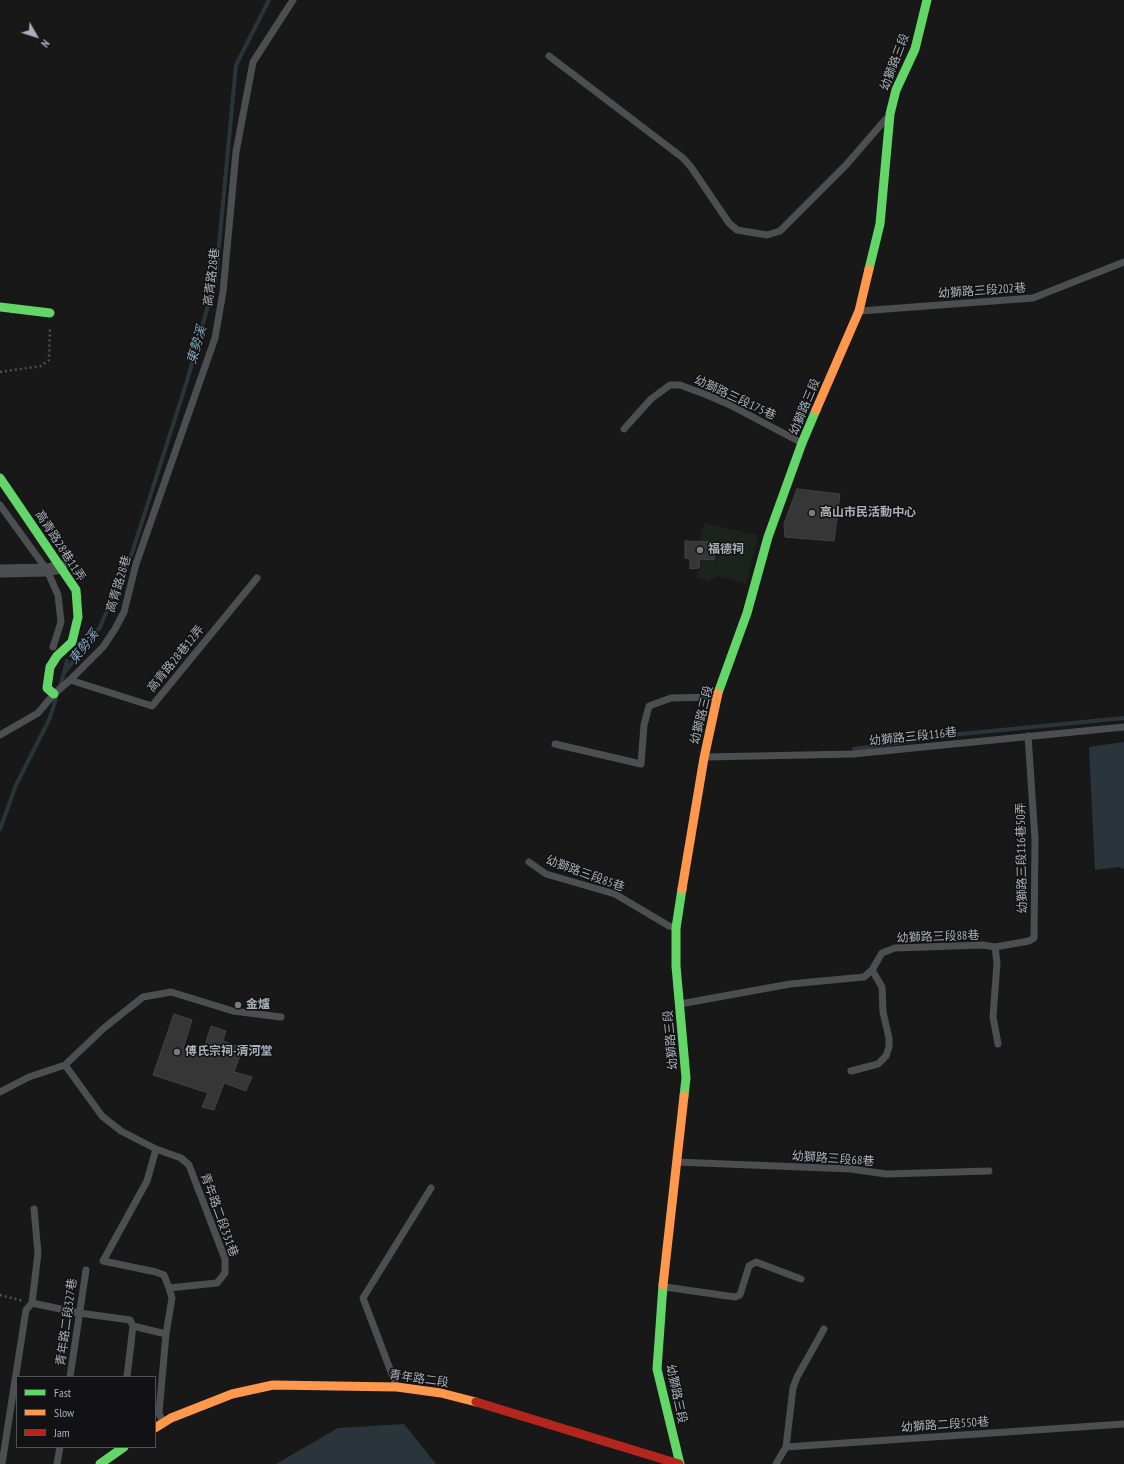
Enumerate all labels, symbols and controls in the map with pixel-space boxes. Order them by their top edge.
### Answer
north arrow [16,16,56,56]
street label: 幼獅路三段 [878,31,912,93]
text: N [38,37,53,50]
street label: 高青路28巷 [201,247,223,307]
street label: 幼獅路三段202巷 [938,281,1026,301]
water label: 東勢溪 [184,324,210,366]
street label: 幼獅路三段175巷 [692,373,778,423]
street label: 幼獅路三段 [787,377,823,437]
place label: 高山市民活動中心 [820,506,916,520]
street label: 高青路28巷11弄 [32,508,88,584]
marker: 高山市民活動中心 [807,508,817,518]
place label: 福德祠 [708,543,744,557]
marker: 福德祠 [695,545,705,555]
street label: 高青路28巷 [104,554,134,614]
street label: 高青路28巷12弄 [145,623,207,695]
water label: 東勢溪 [66,627,102,667]
street label: 幼獅路三段 [688,684,716,746]
street label: 幼獅路三段116巷 [868,725,958,749]
street label: 幼獅路三段116巷50弄 [1014,802,1030,914]
street label: 幼獅路三段85巷 [544,853,626,895]
street label: 幼獅路三段88巷 [896,928,980,946]
place label: 金爐 [246,998,270,1012]
marker: 金爐 [233,1000,243,1010]
street label: 幼獅路三段 [661,1009,681,1071]
place label: 傅氏宗祠-清河堂 [185,1045,273,1059]
marker: 傅氏宗祠-清河堂 [172,1047,182,1057]
street label: 幼獅路三段68巷 [791,1149,875,1169]
street label: 青年路二段331巷 [197,1171,241,1259]
street label: 青年路二段327巷 [54,1277,80,1367]
street label: 幼獅路三段 [663,1363,689,1425]
street label: 青年路二段 [388,1368,450,1390]
legend [16,1376,156,1448]
text: Fast [54,1385,71,1400]
text: Slow [54,1405,74,1420]
street label: 幼獅路二段550巷 [901,1415,989,1435]
text: Jam [54,1425,70,1440]

